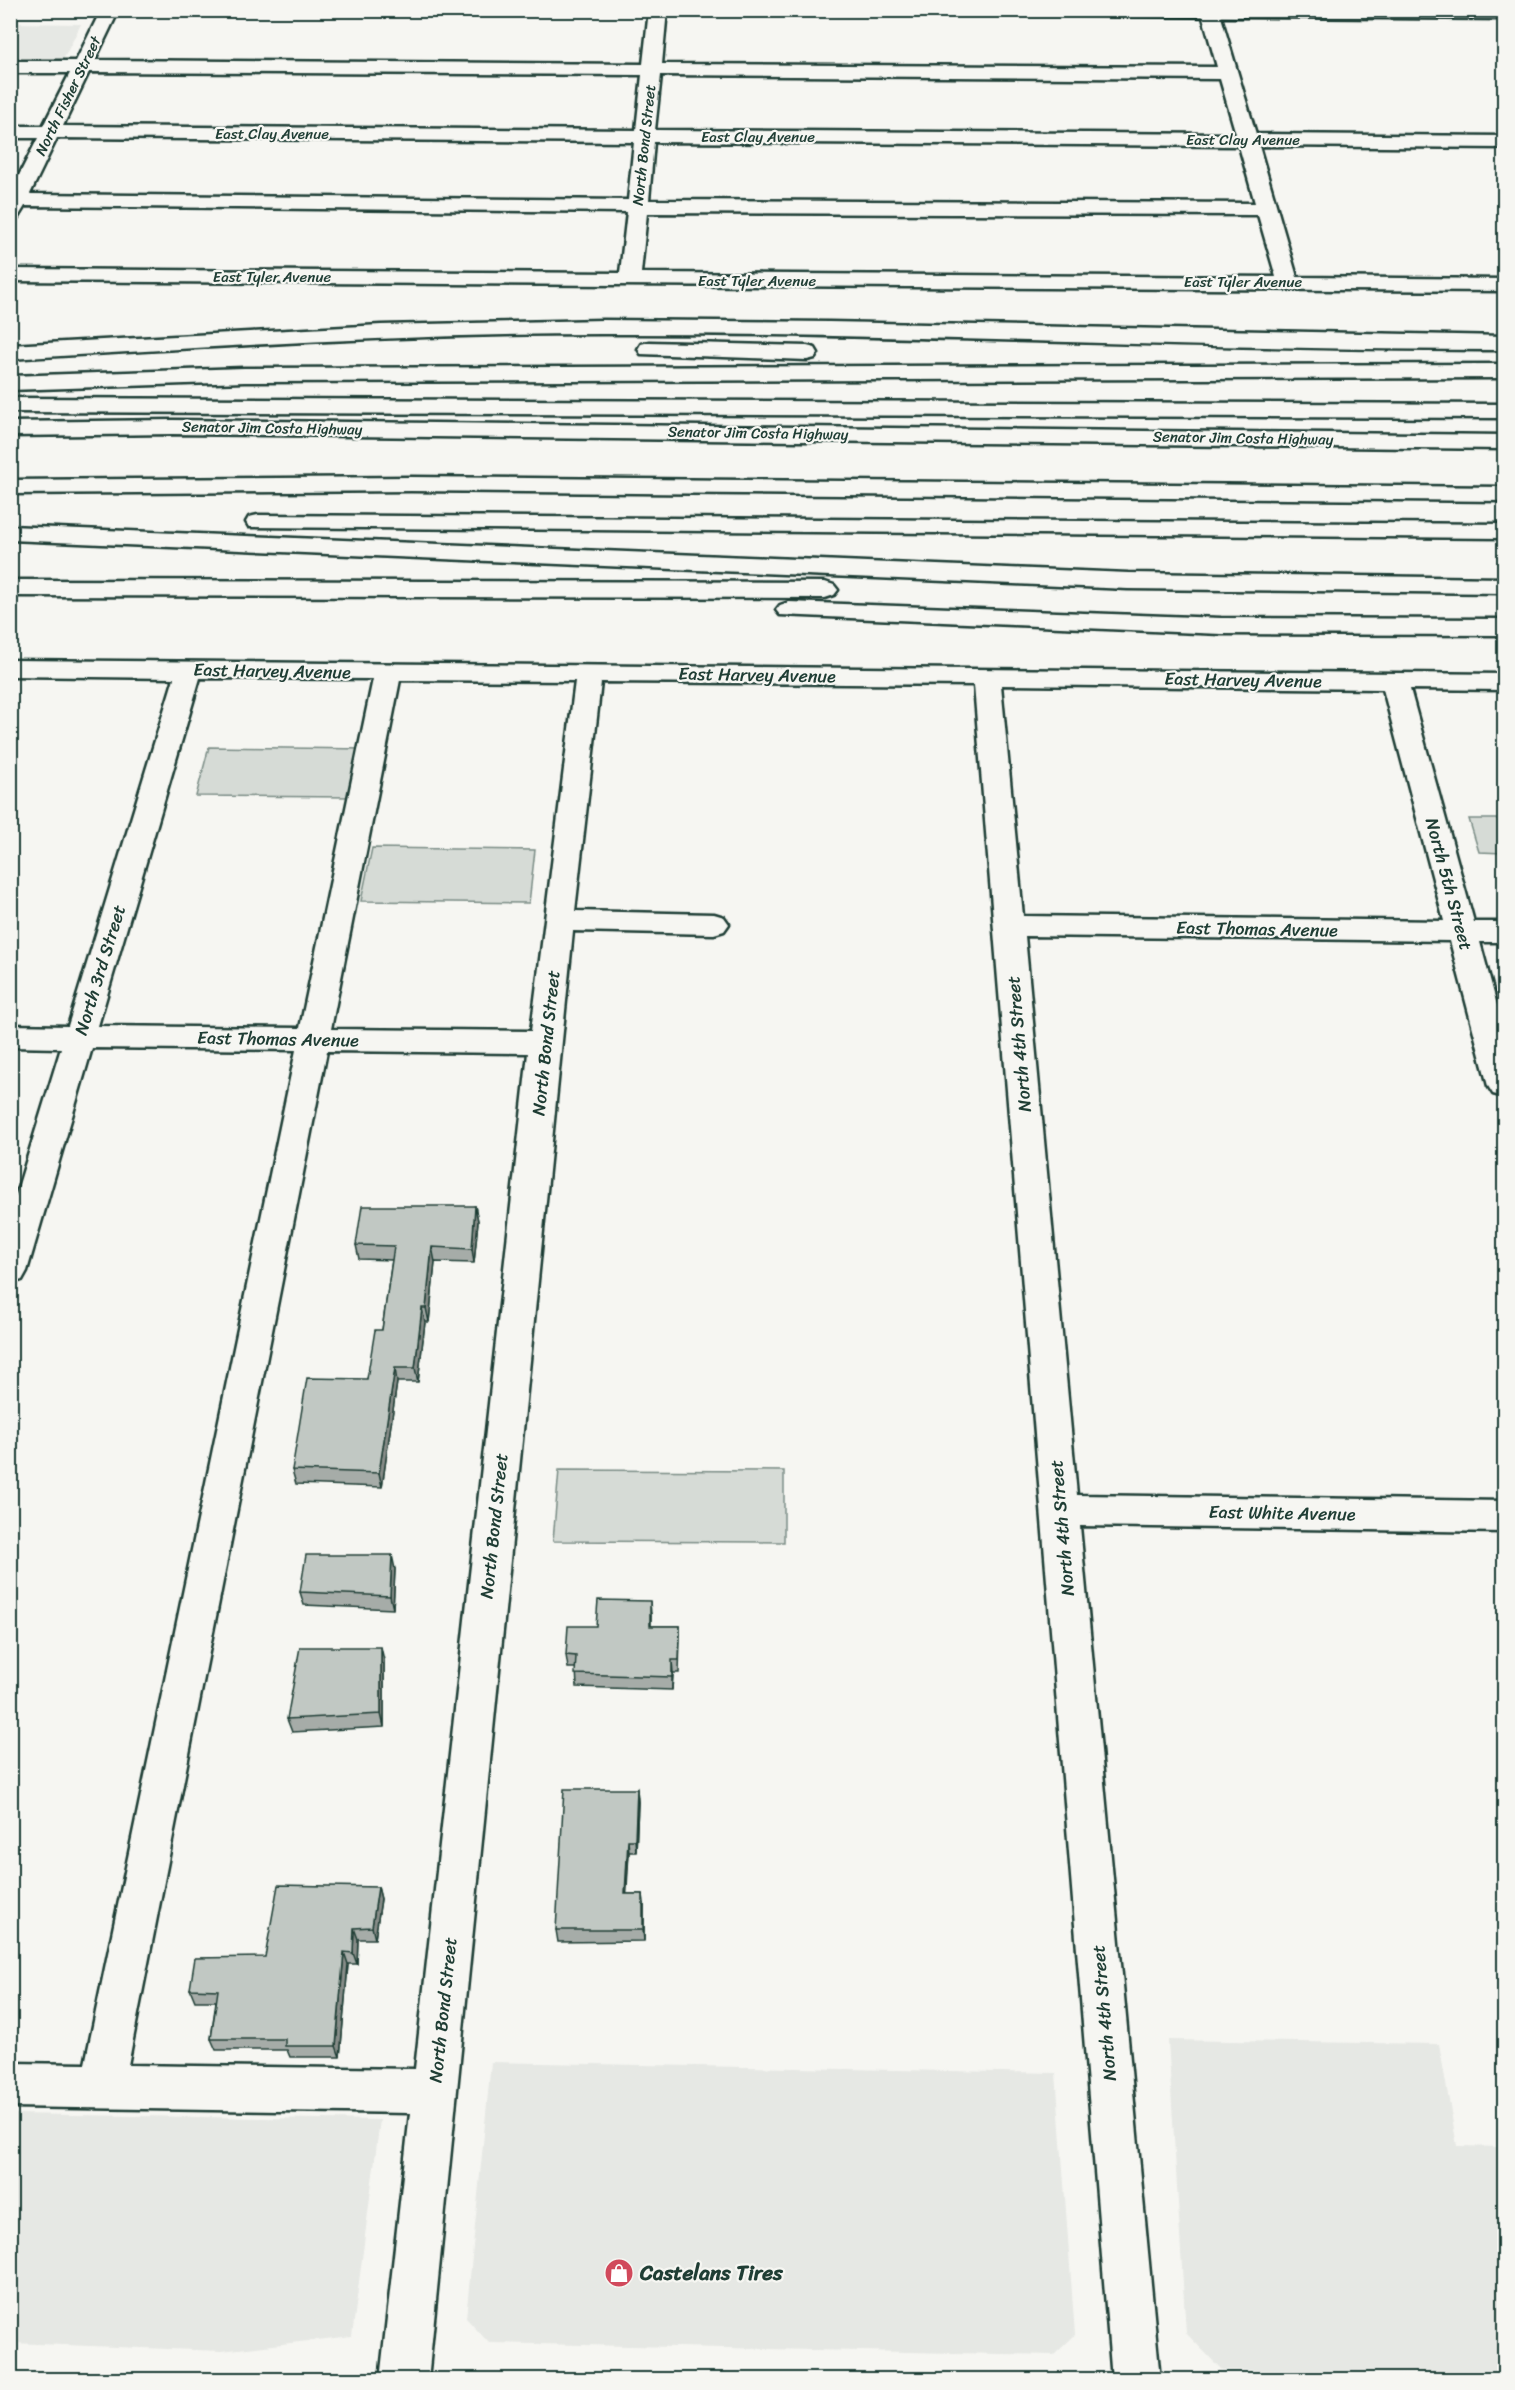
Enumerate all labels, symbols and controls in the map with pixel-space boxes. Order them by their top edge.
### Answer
street label: North Fisher Street [28,31,109,160]
street label: North Bond Street [625,83,663,207]
street label: East Clay Avenue [215,121,329,147]
street label: East Clay Avenue [701,124,815,150]
street label: East Clay Avenue [1186,127,1300,153]
street label: East Tyler Avenue [213,264,331,290]
street label: East Tyler Avenue [698,268,816,294]
street label: East Tyler Avenue [1184,269,1302,295]
street label: Senator Jim Costa Highway [181,413,363,443]
street label: Senator Jim Costa Highway [667,418,849,448]
street label: Senator Jim Costa Highway [1152,423,1334,453]
street label: East Harvey Avenue [193,654,351,688]
street label: East Harvey Avenue [678,658,836,692]
street label: East Harvey Avenue [1164,663,1322,697]
street label: North 5th Street [1416,814,1482,954]
street label: North 3rd Street [65,901,135,1039]
street label: East Thomas Avenue [1176,912,1338,946]
street label: North Bond Street [522,969,570,1117]
street label: North 4th Street [997,974,1041,1113]
street label: East Thomas Avenue [197,1022,359,1056]
street label: North Bond Street [470,1452,518,1600]
street label: North 4th Street [1040,1458,1084,1597]
street label: East White Avenue [1208,1496,1356,1530]
street label: North Bond Street [419,1936,467,2084]
street label: North 4th Street [1082,1943,1126,2082]
place label: Castelans Tires [639,2254,784,2292]
shop icon: Castelans Tires [603,2257,635,2289]

